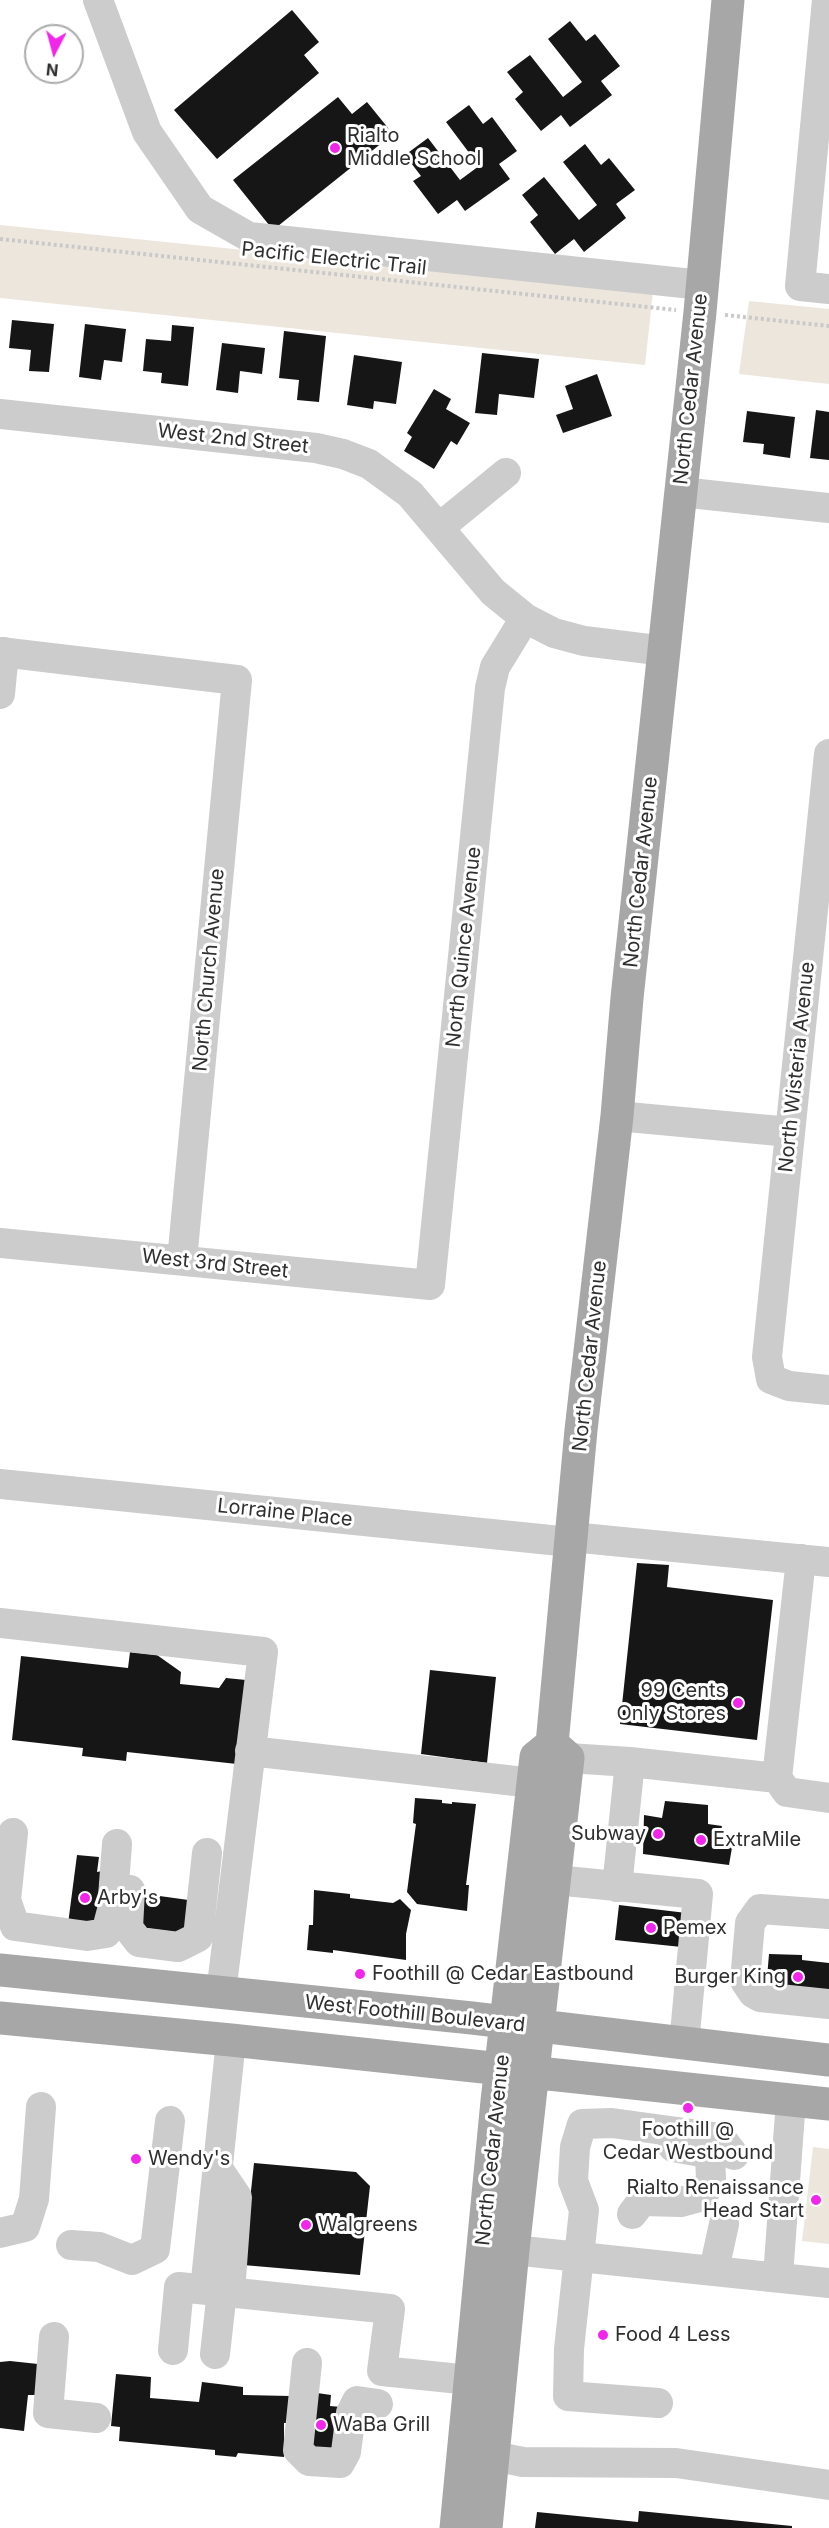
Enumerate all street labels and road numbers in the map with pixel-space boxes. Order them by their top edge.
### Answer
street label: Pacific Electric Trail [240,237,428,281]
street label: North Cedar Avenue [669,292,713,486]
street label: West 2nd Street [156,419,310,459]
street label: North Cedar Avenue [619,775,663,969]
street label: North Quince Avenue [442,845,486,1049]
street label: North Church Avenue [188,868,230,1072]
street label: North Wisteria Avenue [774,960,820,1174]
street label: West 3rd Street [141,1244,289,1284]
street label: North Cedar Avenue [568,1259,612,1453]
street label: Lorraine Place [216,1494,354,1532]
street label: West Foothill Boulevard [304,1990,526,2038]
street label: North Cedar Avenue [471,2053,515,2247]

